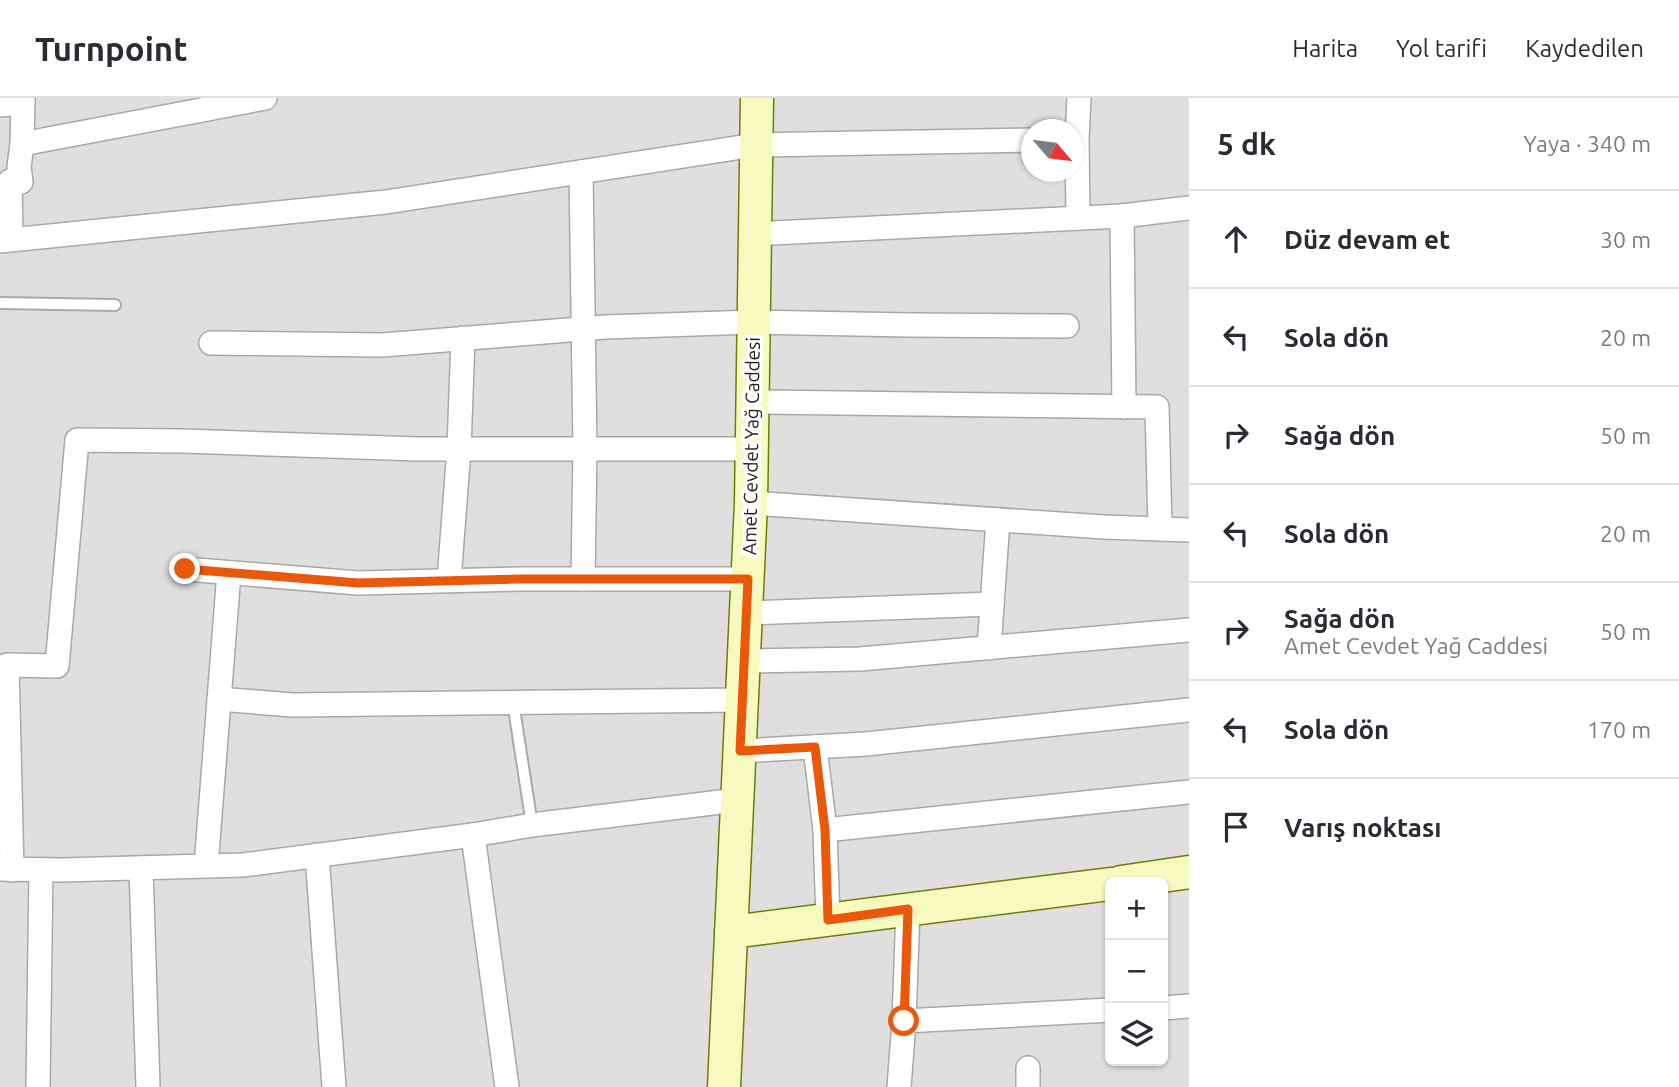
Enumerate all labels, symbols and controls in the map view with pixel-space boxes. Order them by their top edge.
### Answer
text: Turnpoint [35,30,187,67]
text: Harita [1292,35,1358,62]
text: Yol tarifi [1396,35,1487,62]
text: Kaydedilen [1525,35,1644,62]
north arrow [1021,119,1084,182]
text: 5 dk [1217,127,1276,161]
text: Yaya · 340 m [1524,131,1651,156]
icon: ahead [1217,220,1255,258]
text: Düz devam et [1284,225,1450,254]
text: 30 m [1600,227,1651,252]
icon: left [1217,318,1255,356]
text: Sola dön [1284,323,1389,352]
text: 20 m [1600,325,1651,350]
street label: Amet Cevdet Yağ Caddesi [738,337,764,555]
icon: right [1217,416,1255,454]
text: Sağa dön [1284,421,1395,450]
text: 50 m [1600,423,1651,448]
icon: left [1217,514,1255,552]
text: Sola dön [1284,519,1389,548]
text: 20 m [1600,521,1651,546]
route end [169,553,200,584]
text: Sağa dön [1284,604,1395,633]
icon: right [1217,612,1255,650]
text: 50 m [1600,619,1651,644]
text: Amet Cevdet Yağ Caddesi [1284,633,1548,658]
icon: left [1217,710,1255,748]
text: Sola dön [1284,715,1389,744]
text: 170 m [1587,717,1651,742]
icon: arrive [1217,808,1255,846]
text: Varış noktası [1284,813,1441,842]
map controls [1105,877,1168,1066]
button: + [1105,877,1168,940]
button: − [1105,940,1168,1003]
button: layers [1105,1003,1168,1066]
route start [888,1005,919,1036]

